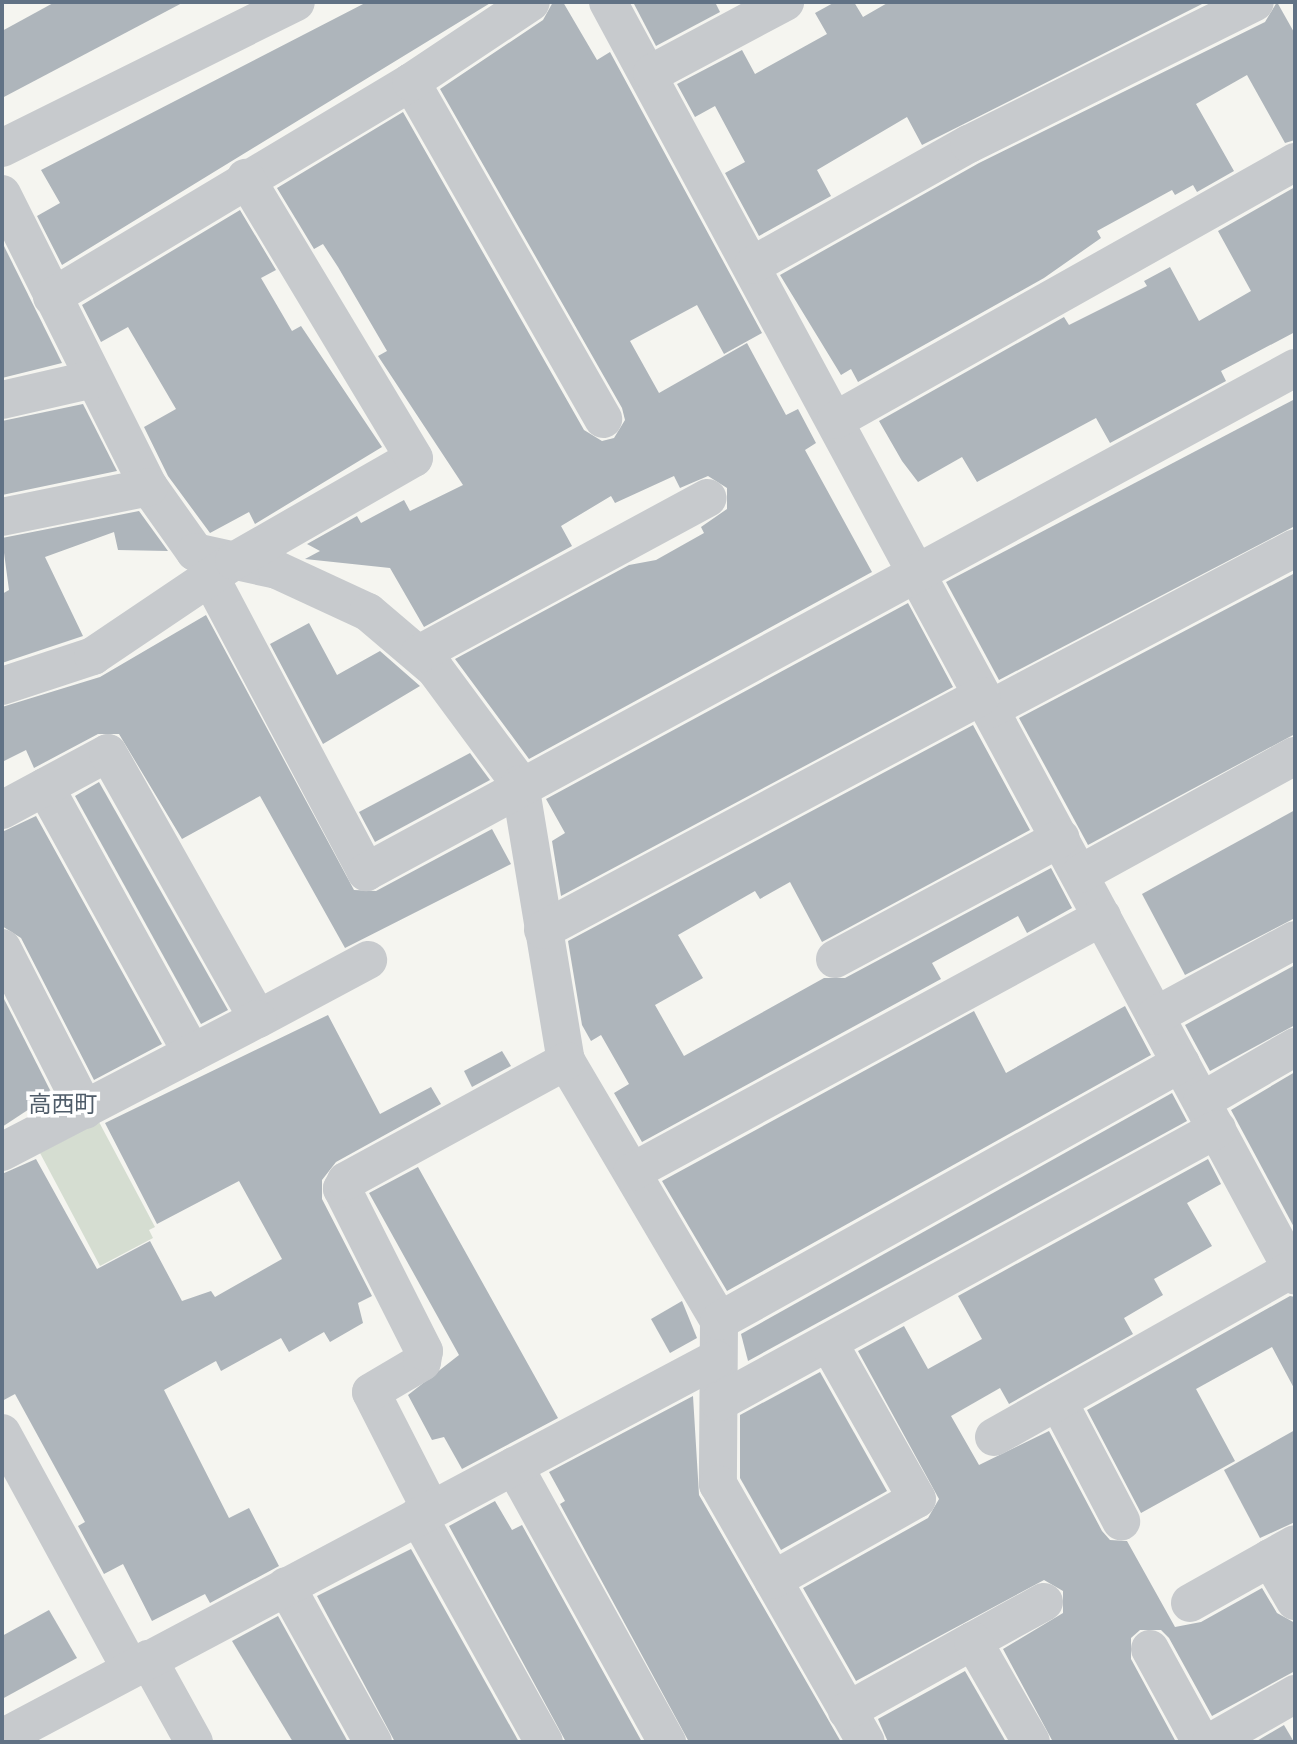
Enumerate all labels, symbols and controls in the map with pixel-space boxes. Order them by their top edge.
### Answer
district label: 高西町 [29,1090,97,1118]

